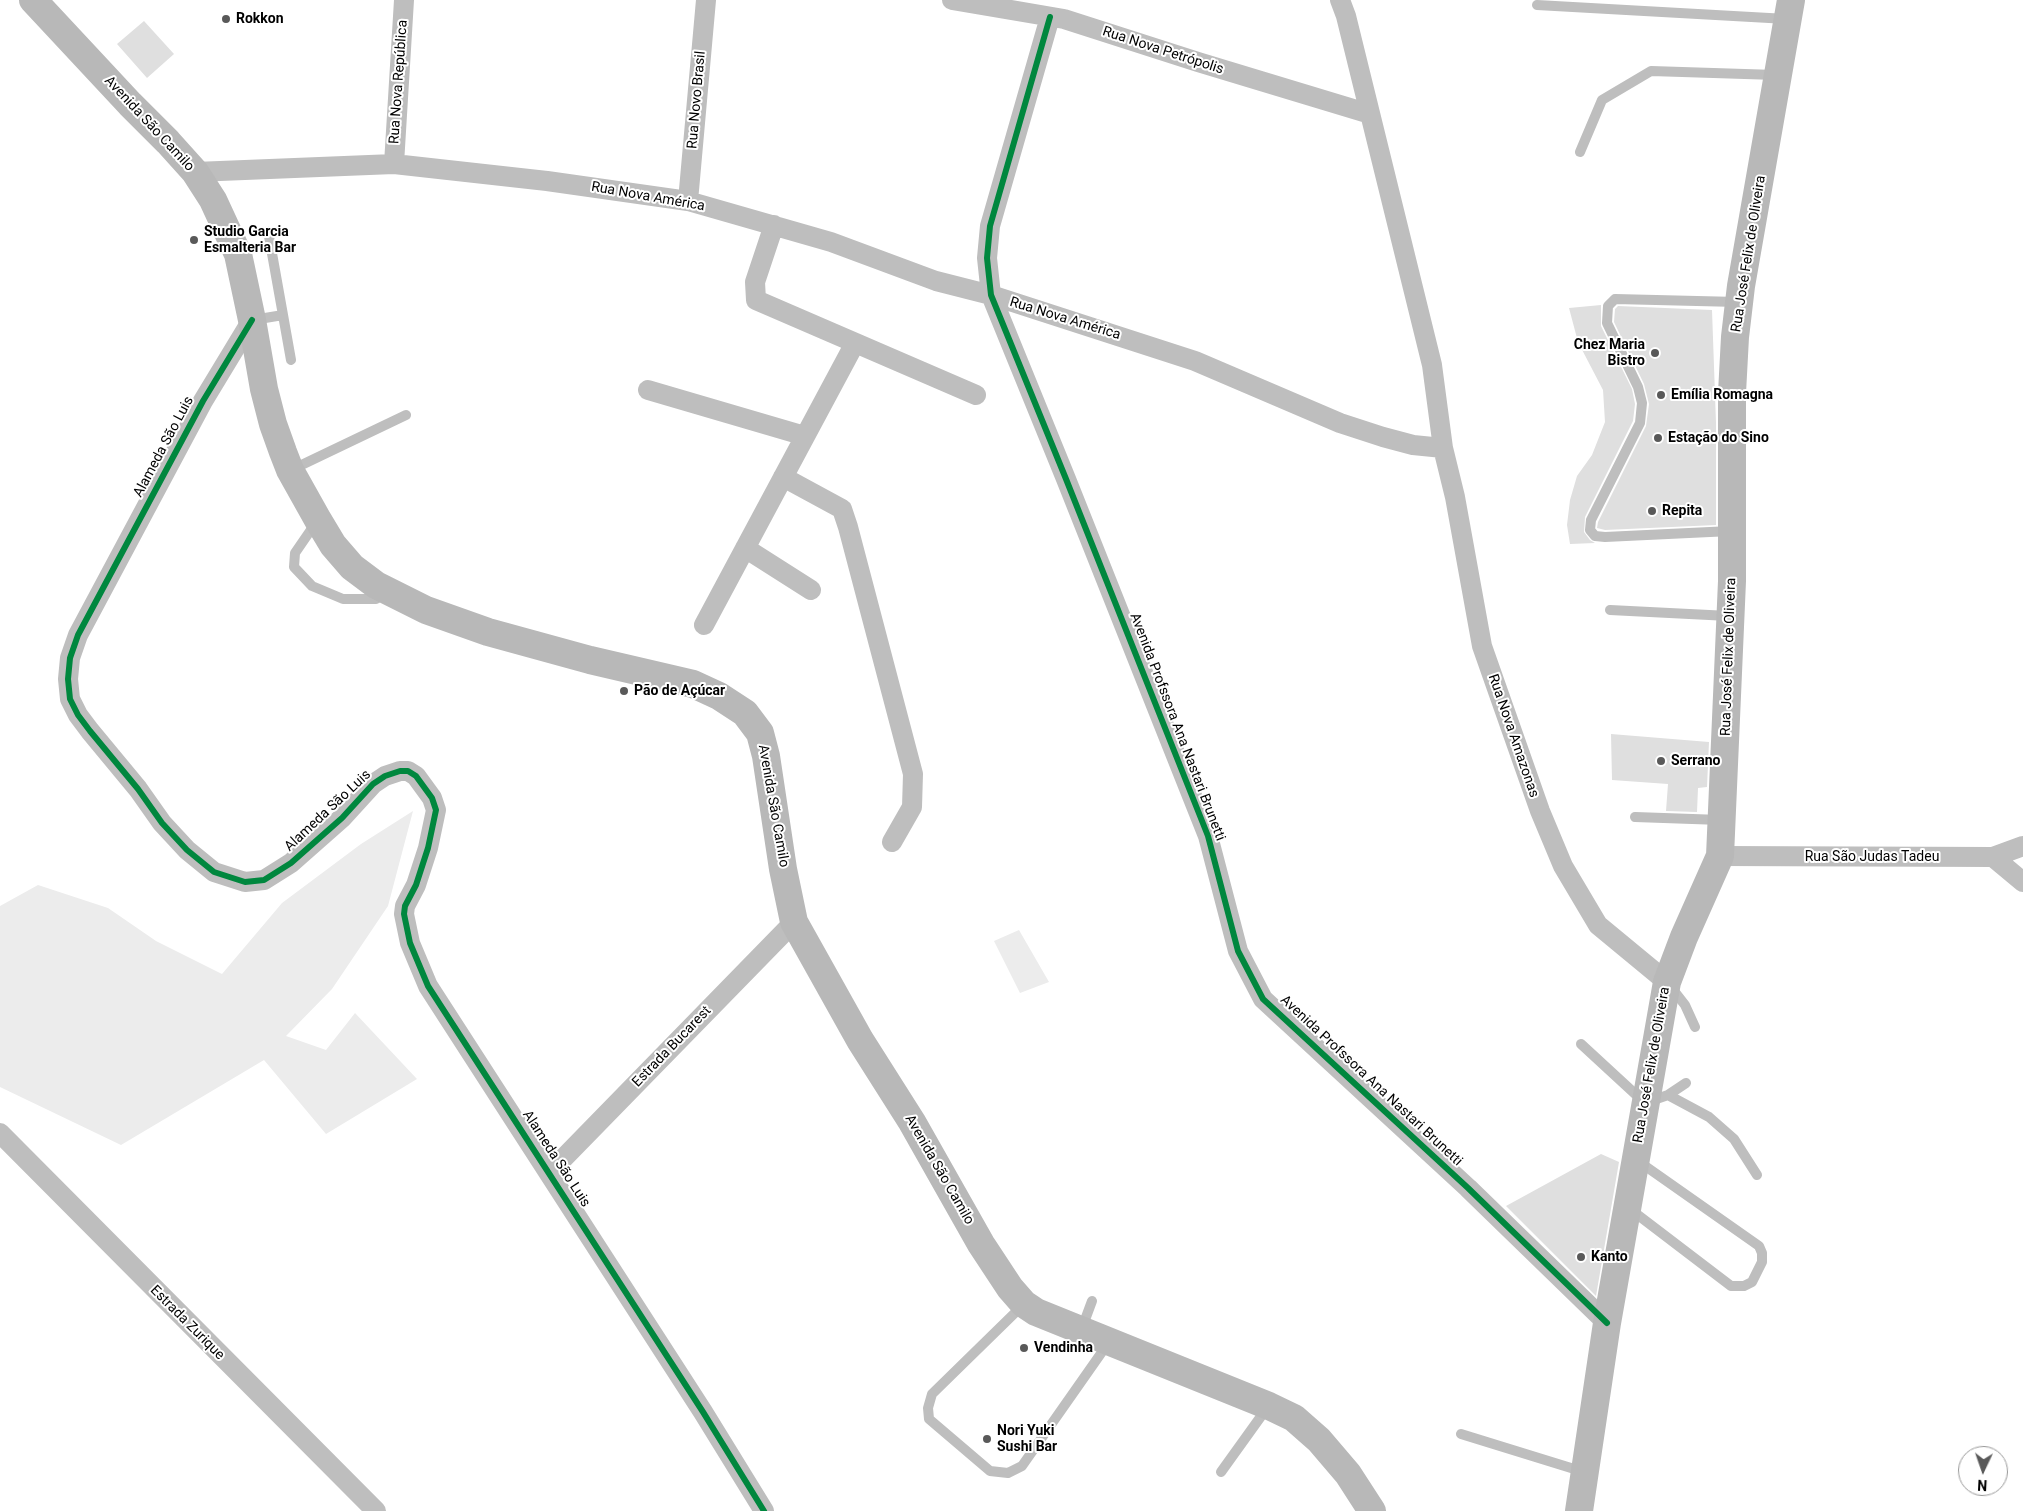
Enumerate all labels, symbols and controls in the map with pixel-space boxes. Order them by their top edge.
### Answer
place label: Rokkon [236,11,284,27]
marker: Rokkon [220,13,232,25]
street label: Rua Nova República [386,19,412,145]
street label: Rua Nova Petrópolis [1100,23,1226,79]
street label: Rua Novo Brasil [684,50,710,150]
street label: Avenida São Camilo [101,73,197,175]
street label: Rua José Felix de Oliveira [1728,174,1770,334]
street label: Rua Nova América [590,179,706,215]
place label: Studio Garcia Esmalteria Bar [204,224,296,256]
marker: Studio Garcia Esmalteria Bar [188,234,200,246]
street label: Rua Nova América [1008,294,1122,344]
place label: Chez Maria Bistro [1574,337,1645,370]
marker: Chez Maria Bistro [1649,347,1661,359]
place label: Emília Romagna [1671,387,1773,403]
marker: Emília Romagna [1655,389,1667,401]
street label: Alameda São Luis [130,394,198,500]
place label: Estação do Sino [1668,430,1769,446]
marker: Estação do Sino [1652,432,1664,444]
place label: Repita [1662,503,1702,519]
marker: Repita [1646,505,1658,517]
street label: Rua José Felix de Oliveira [1718,578,1740,736]
street label: Avenida Profssora Ana Nastari Brunetti [1126,611,1228,843]
street label: Rua Nova Amazonas [1484,672,1542,800]
place label: Pão de Açúcar [634,683,725,699]
marker: Pão de Açúcar [618,685,630,697]
street label: Avenida São Camilo [754,743,792,869]
place label: Serrano [1671,753,1720,769]
marker: Serrano [1655,755,1667,767]
street label: Alameda São Luis [281,767,375,855]
street label: Rua São Judas Tadeu [1805,849,1939,865]
street label: Rua José Felix de Oliveira [1630,986,1674,1144]
street label: Avenida Profssora Ana Nastari Brunetti [1276,992,1466,1170]
street label: Estrada Bucarest [629,1003,715,1091]
street label: Alameda São Luis [519,1108,593,1210]
street label: Avenida São Camilo [901,1112,977,1228]
place label: Kanto [1591,1249,1628,1265]
marker: Kanto [1575,1251,1587,1263]
street label: Estrada Zurique [146,1282,228,1364]
place label: Vendinha [1034,1340,1093,1356]
marker: Vendinha [1018,1342,1030,1354]
place label: Nori Yuki Sushi Bar [997,1423,1057,1455]
marker: Nori Yuki Sushi Bar [981,1433,993,1445]
north arrow [1958,1446,2008,1496]
text: N [1977,1477,1988,1493]

